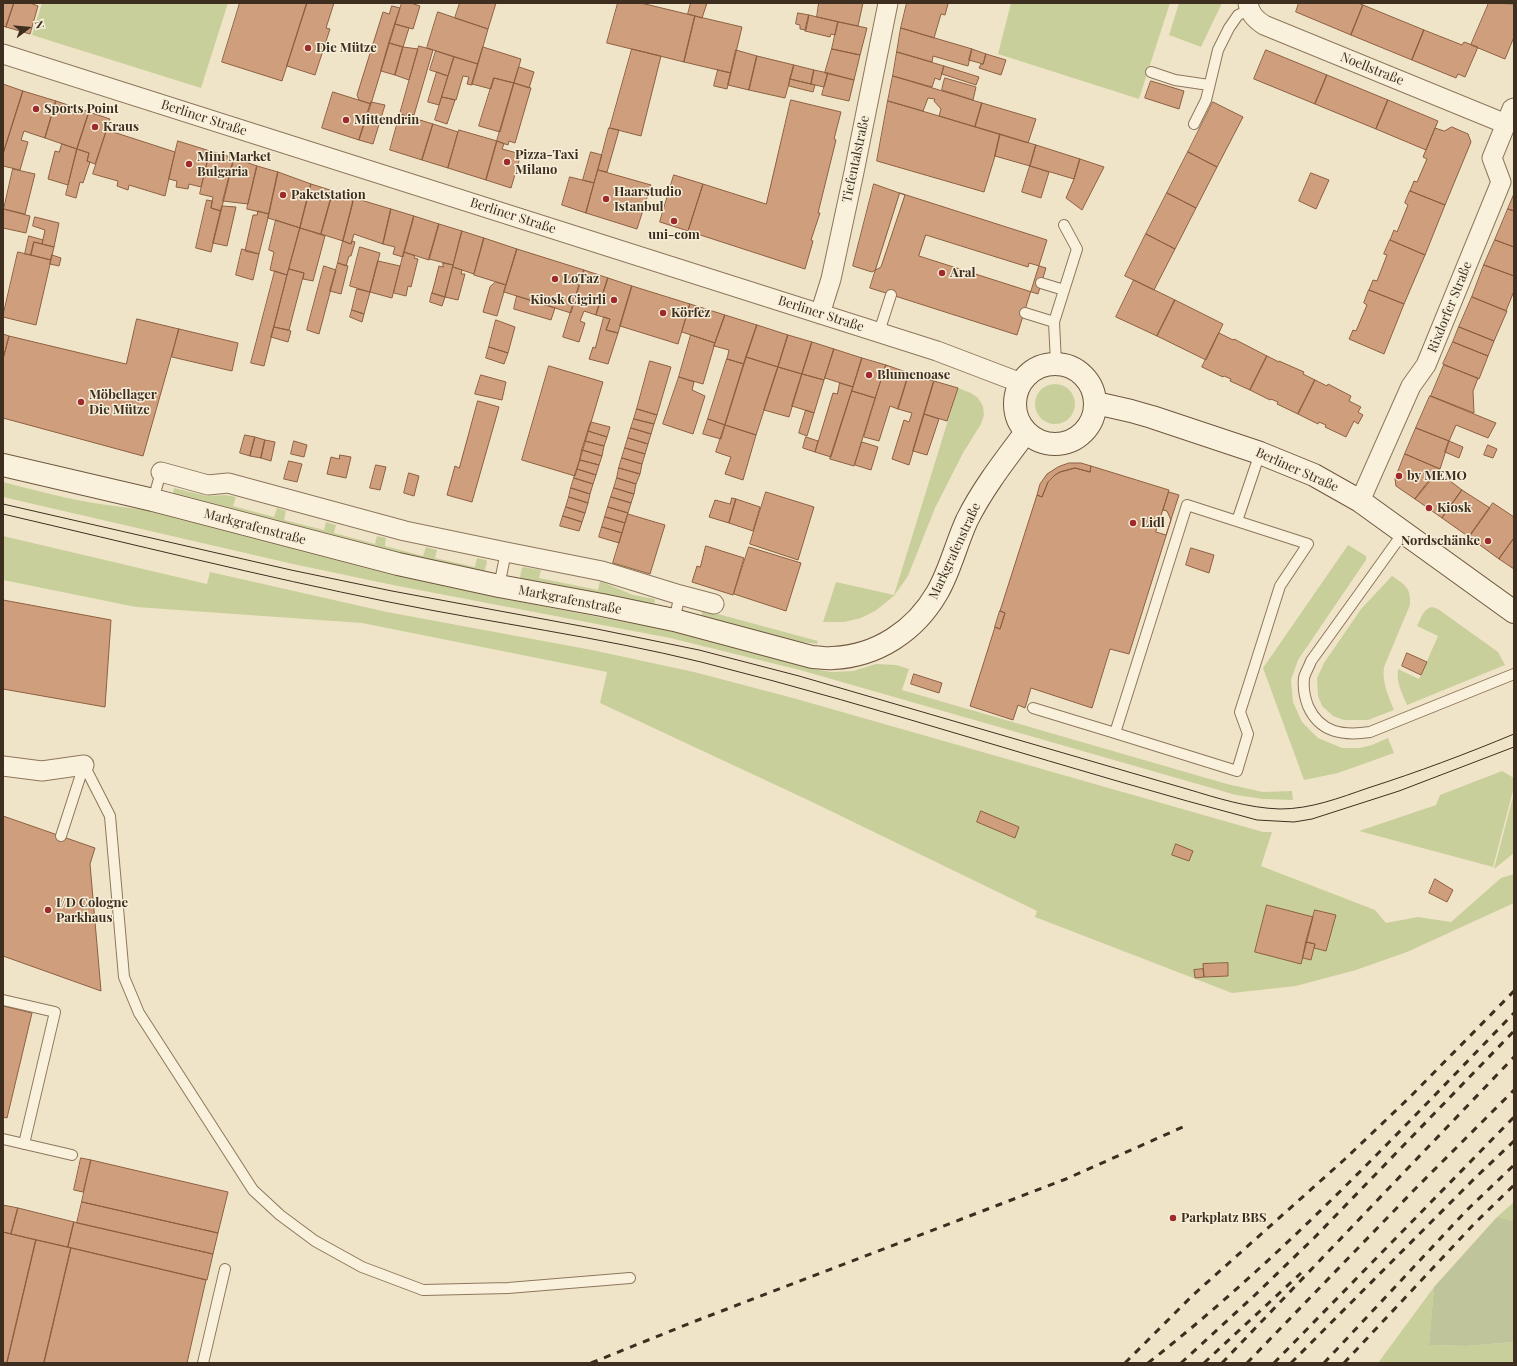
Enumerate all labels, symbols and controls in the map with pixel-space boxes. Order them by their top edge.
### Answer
north arrow [8,8,48,48]
text: N [32,19,48,30]
place label: Die Mütze [316,40,377,56]
marker: Die Mütze [303,43,313,53]
street label: Noellstraße [1338,49,1406,89]
street label: Berliner Straße [159,97,249,139]
place label: Sports Point [44,101,119,117]
marker: Sports Point [31,104,41,114]
place label: Mittendrin [354,112,419,128]
street label: Tiefentalstraße [839,114,873,204]
marker: Mittendrin [341,115,351,125]
place label: Kraus [103,119,139,135]
marker: Kraus [90,122,100,132]
place label: Pizza-Taxi Milano [515,147,579,178]
place label: Mini Market Bulgaria [197,149,271,180]
marker: Pizza-Taxi Milano [502,157,512,167]
marker: Mini Market Bulgaria [184,159,194,169]
place label: Haarstudio Istanbul [614,184,682,215]
place label: Paketstation [291,187,366,203]
marker: Paketstation [278,190,288,200]
marker: Haarstudio Istanbul [601,194,611,204]
street label: Berliner Straße [468,195,558,237]
marker: uni-com [669,216,679,226]
place label: uni-com [648,227,700,243]
street label: Rixdorfer Straße [1425,259,1475,355]
place label: Aral [950,265,976,281]
marker: Aral [937,268,947,278]
place label: LoTaz [563,271,599,287]
marker: LoTaz [550,274,560,284]
place label: Kiosk Cigirli [530,292,606,308]
street label: Berliner Straße [776,293,866,335]
marker: Kiosk Cigirli [609,295,619,305]
place label: Körfez [671,305,710,321]
marker: Körfez [658,308,668,318]
place label: Blumenoase [877,367,950,383]
marker: Blumenoase [864,370,874,380]
place label: Möbellager Die Mütze [89,387,157,418]
marker: Möbellager Die Mütze [76,397,86,407]
street label: Berliner Straße [1253,445,1341,495]
place label: by MEMO [1407,468,1467,484]
marker: by MEMO [1394,471,1404,481]
street label: Markgrafenstraße [926,500,984,602]
place label: Kiosk [1437,500,1471,516]
marker: Kiosk [1424,503,1434,513]
street label: Markgrafenstraße [202,506,308,548]
place label: Lidl [1141,515,1165,531]
marker: Lidl [1128,518,1138,528]
place label: Nordschänke [1401,533,1480,549]
marker: Nordschänke [1483,536,1493,546]
street label: Markgrafenstraße [517,582,623,618]
place label: I/D Cologne Parkhaus [56,895,128,926]
marker: I/D Cologne Parkhaus [43,905,53,915]
place label: Parkplatz BBS [1181,1210,1267,1226]
marker: Parkplatz BBS [1168,1213,1178,1223]

